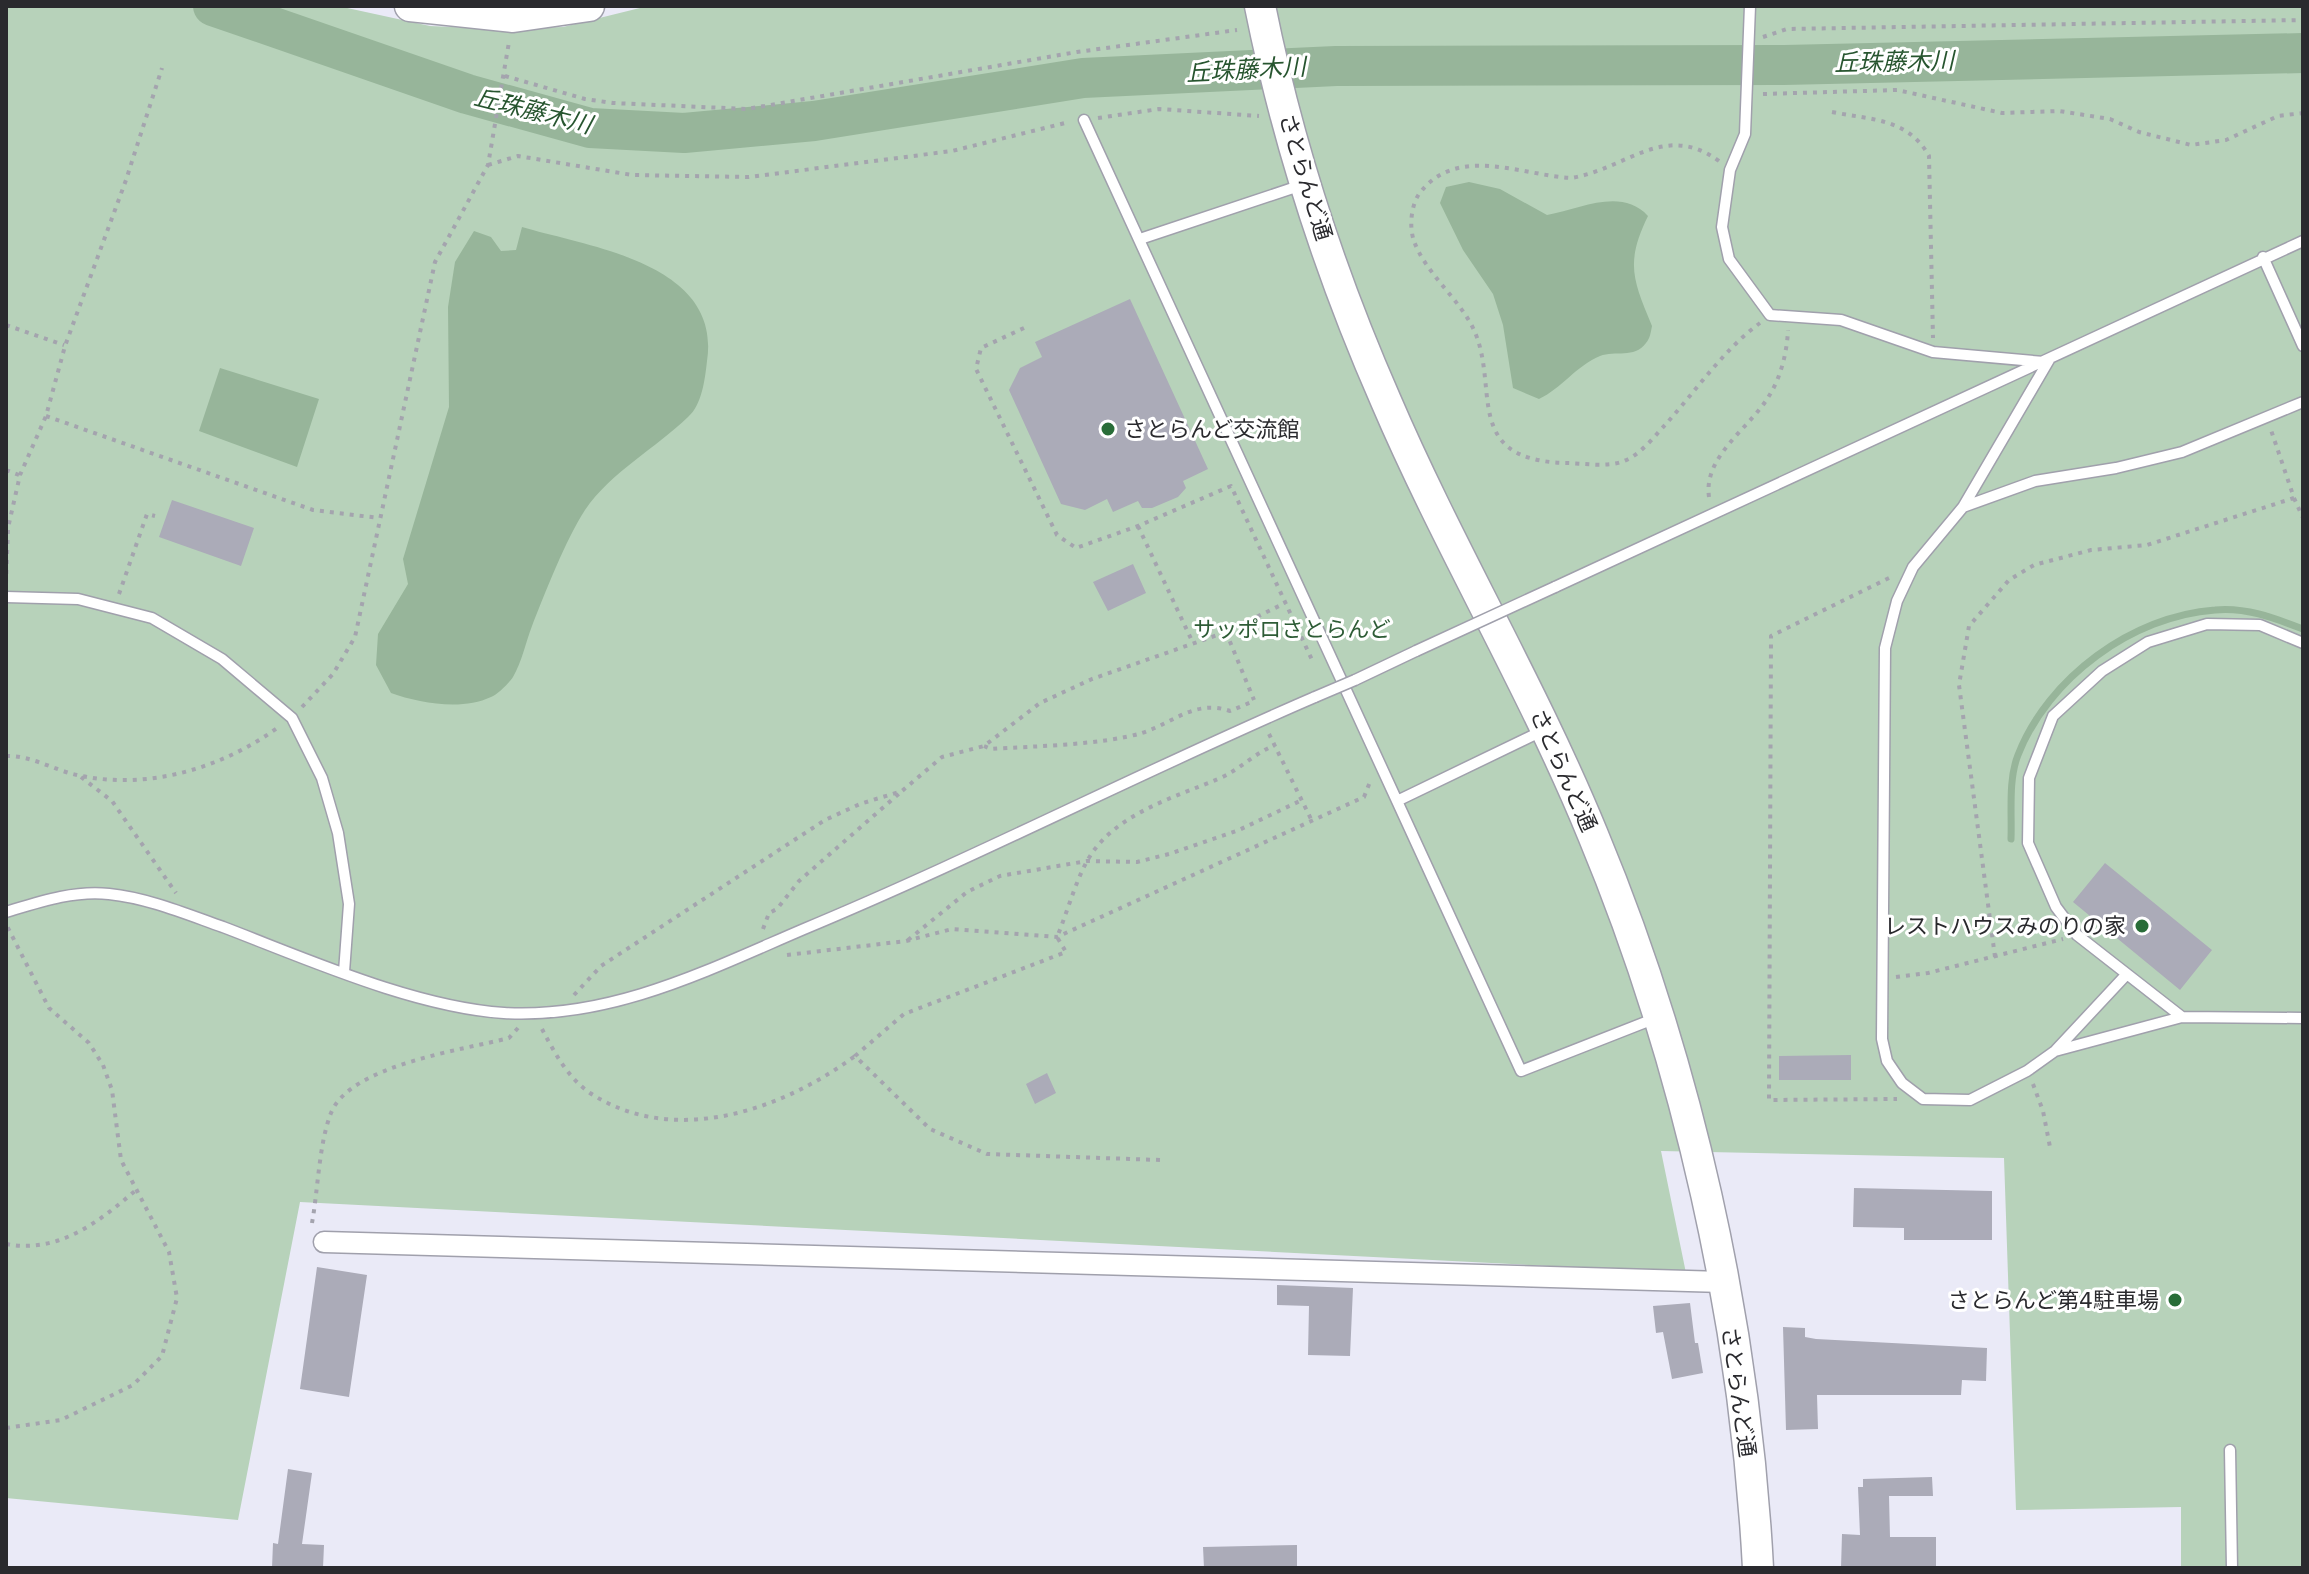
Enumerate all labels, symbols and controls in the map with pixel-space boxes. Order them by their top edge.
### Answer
water label: 丘珠藤木川 [1834,47,1957,77]
water label: 丘珠藤木川 [1185,53,1310,87]
water label: 丘珠藤木川 [471,83,598,140]
street label: さとらんど通 [1274,111,1337,244]
place label: さとらんど交流館 [1124,417,1299,442]
marker: さとらんど交流館 [1099,420,1117,438]
park label: サッポロさとらんど [1193,617,1391,642]
street label: さとらんど通 [1525,705,1602,835]
place label: レストハウスみのりの家 [1884,914,2126,939]
marker: レストハウスみのりの家 [2133,917,2151,935]
place label: さとらんど第4駐車場 [1948,1288,2159,1313]
marker: さとらんど第4駐車場 [2166,1291,2184,1309]
street label: さとらんど通 [1717,1325,1760,1459]

